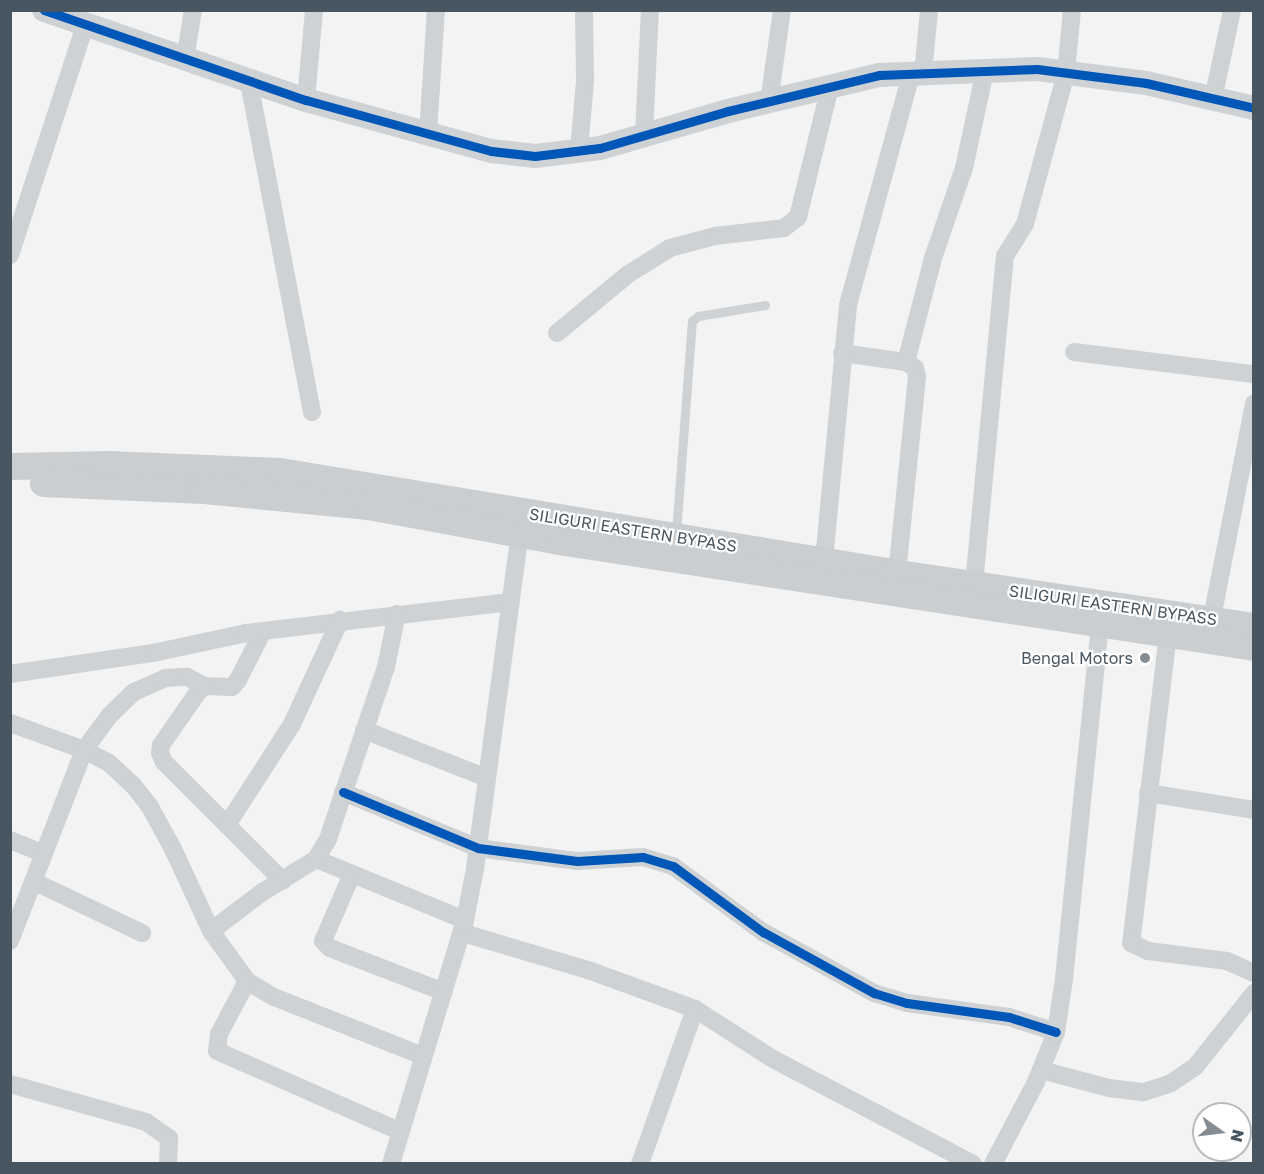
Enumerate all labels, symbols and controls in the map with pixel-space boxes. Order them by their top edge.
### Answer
street label: SILIGURI EASTERN BYPASS [528,504,738,556]
street label: SILIGURI EASTERN BYPASS [1008,581,1218,629]
place label: Bengal Motors [1021,648,1133,668]
marker: Bengal Motors [1138,651,1152,665]
north arrow [1192,1102,1252,1162]
text: N [1226,1128,1249,1144]

